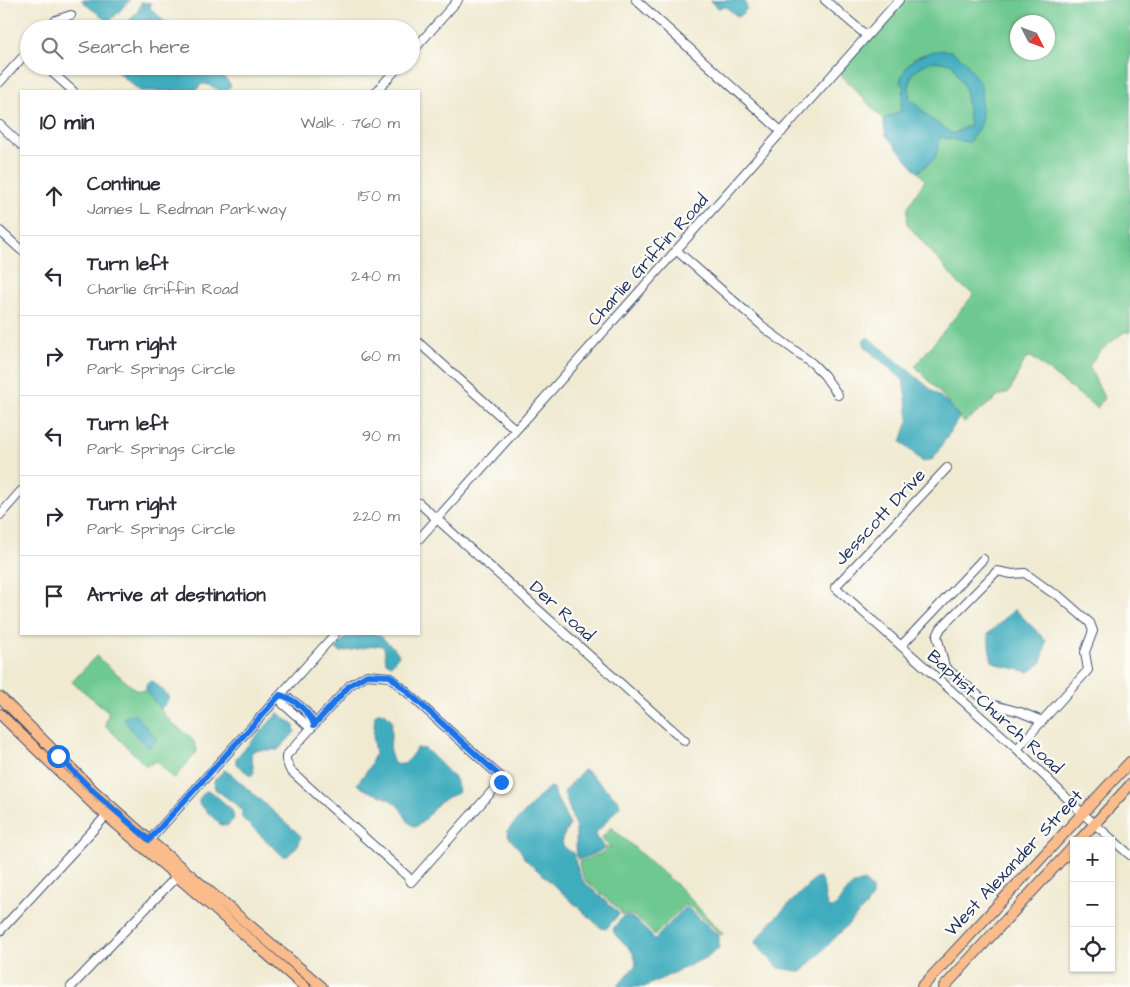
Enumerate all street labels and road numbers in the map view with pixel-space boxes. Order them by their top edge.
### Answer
street label: Charlie Griffin Road [582,188,714,332]
street label: Jesscott Drive [829,463,932,571]
street label: Der Road [524,575,600,647]
street label: Baptist Church Road [922,644,1068,780]
street label: West Alexander Street [939,784,1089,942]

